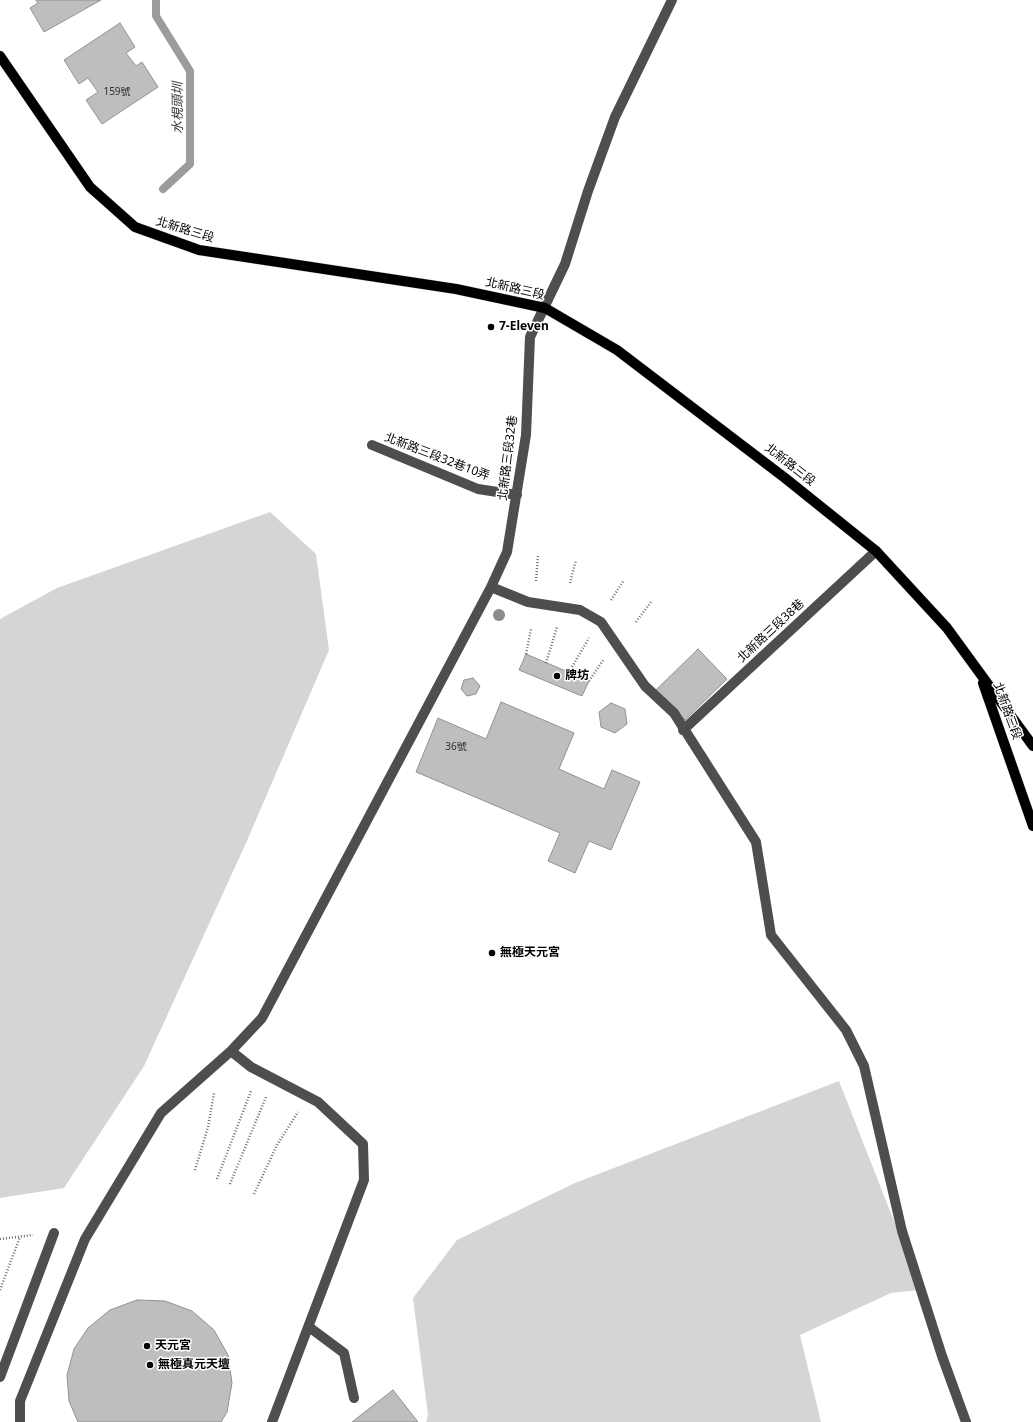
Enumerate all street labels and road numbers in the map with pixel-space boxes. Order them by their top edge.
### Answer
street label: 北新路三段 [154,214,216,246]
street label: 北新路三段 [484,275,546,303]
street label: 北新路三段32巷 [496,415,520,501]
street label: 北新路三段32巷10弄 [382,430,492,484]
street label: 北新路三段 [762,441,818,489]
street label: 北新路三段38巷 [735,597,807,665]
street label: 北新路三段 [990,680,1024,742]

